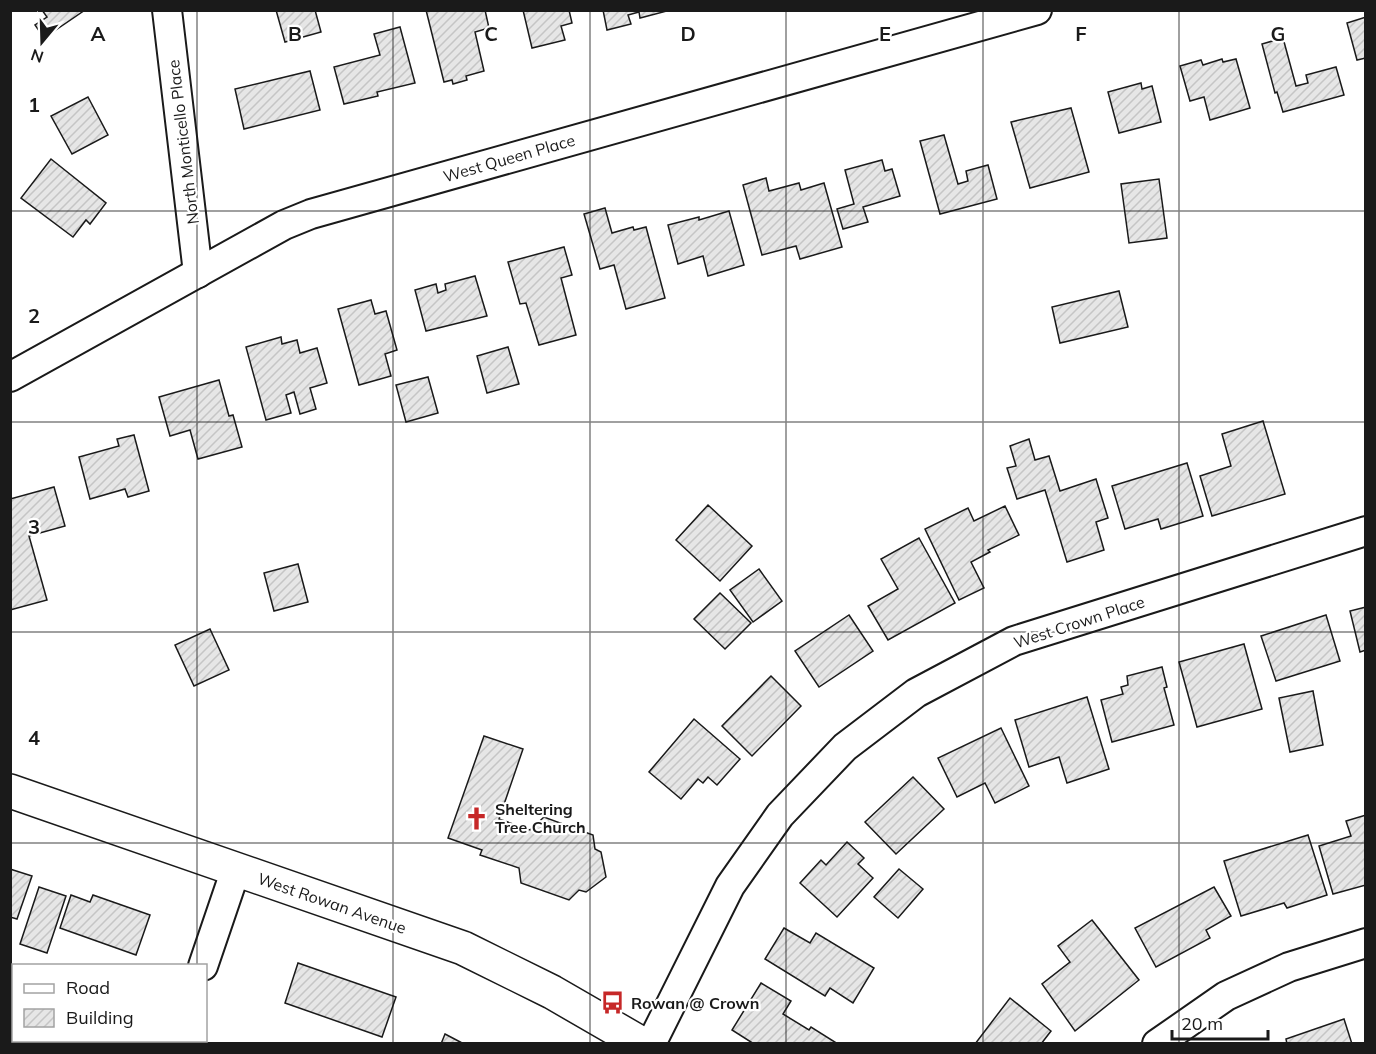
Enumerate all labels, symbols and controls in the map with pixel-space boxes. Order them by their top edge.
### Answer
north arrow [12,12,72,72]
text: A [91,21,106,46]
text: B [288,21,302,46]
text: C [484,21,498,46]
text: D [680,21,696,46]
text: E [879,21,891,46]
text: F [1075,21,1087,46]
text: G [1271,21,1285,46]
text: N [28,45,46,68]
street label: North Monticello Place [163,58,203,226]
text: 1 [28,92,40,117]
street label: West Queen Place [441,130,577,186]
text: 2 [28,303,40,328]
text: 3 [28,514,40,539]
street label: West Crown Place [1011,591,1147,653]
text: 4 [28,725,40,750]
place label: Sheltering Tree Church [495,799,586,837]
church icon: Sheltering Tree Church [464,805,490,831]
street label: West Rowan Avenue [255,868,409,938]
legend [12,964,207,1042]
text: Road [66,976,110,999]
bus stop icon: Rowan @ Crown [600,990,626,1016]
place label: Rowan @ Crown [631,993,759,1013]
scale bar [1172,1003,1268,1041]
text: Building [66,1006,134,1029]
text: 20 m [1181,1012,1223,1035]

